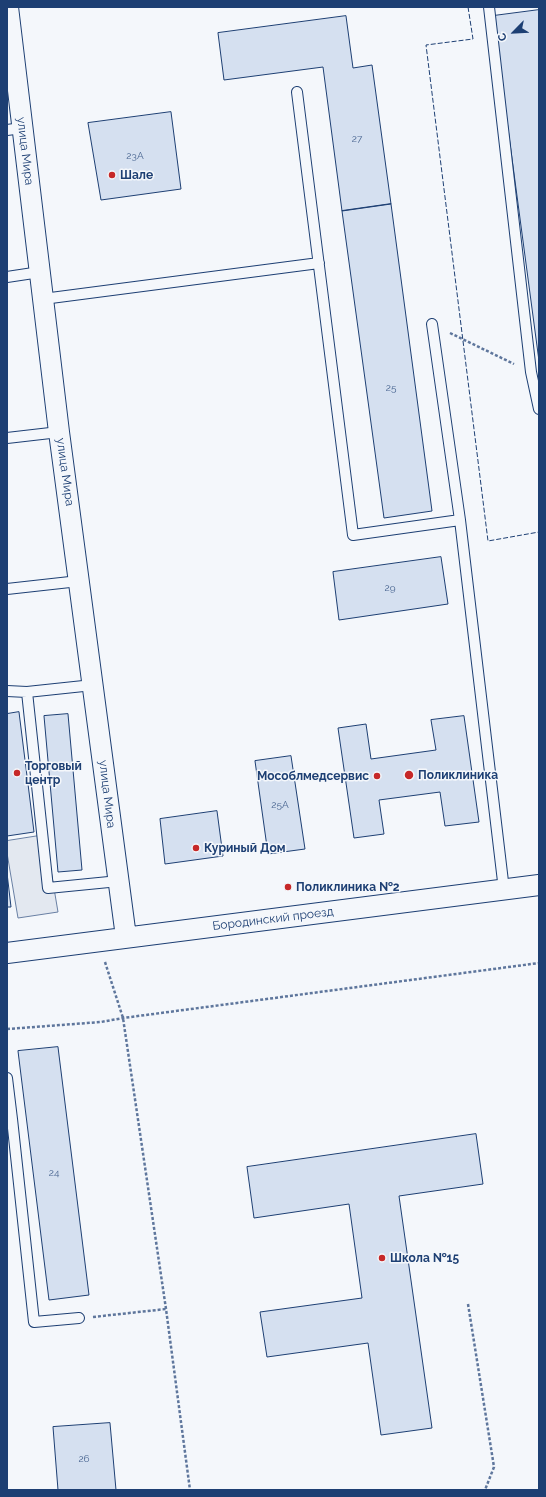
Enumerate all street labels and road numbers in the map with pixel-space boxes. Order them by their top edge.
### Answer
street label: улица Мира [14,116,36,186]
street label: улица Мира [53,437,77,507]
street label: улица Мира [96,759,118,829]
street label: Бородинский проезд [212,904,334,934]

